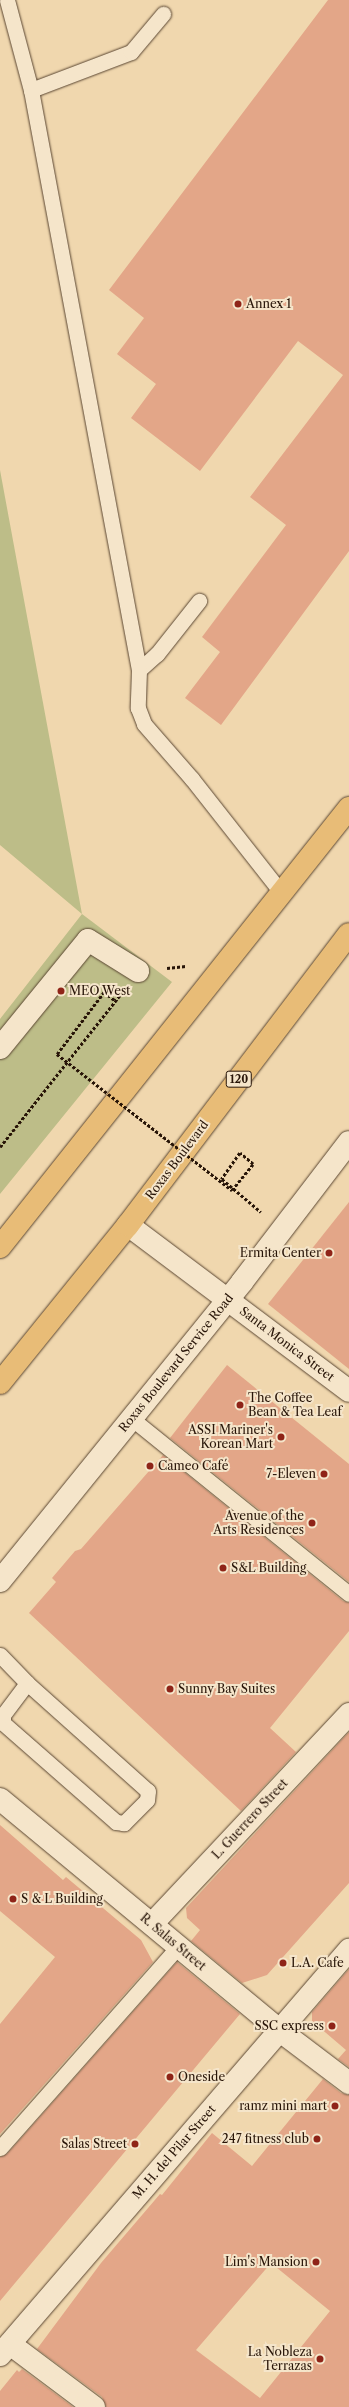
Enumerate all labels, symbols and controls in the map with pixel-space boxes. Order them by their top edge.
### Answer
place label: Annex 1 [246,297,291,311]
marker: Annex 1 [233,299,243,309]
place label: MEO West [69,984,131,998]
marker: MEO West [56,986,66,996]
road number: 120 [225,1070,253,1088]
street label: Roxas Boulevard [143,1118,211,1202]
place label: Ermita Center [240,1246,321,1260]
marker: Ermita Center [324,1248,334,1258]
street label: Roxas Boulevard Service Road [116,1291,236,1435]
street label: Santa Monica Street [237,1304,337,1384]
place label: The Coffee Bean & Tea Leaf [248,1391,342,1419]
marker: The Coffee Bean & Tea Leaf [235,1400,245,1410]
place label: ASSI Mariner's Korean Mart [188,1423,273,1451]
marker: ASSI Mariner's Korean Mart [276,1432,286,1442]
place label: Cameo Café [158,1459,228,1473]
marker: Cameo Café [145,1461,155,1471]
place label: 7-Eleven [266,1467,316,1481]
marker: 7-Eleven [319,1469,329,1479]
place label: Avenue of the Arts Residences [213,1509,304,1537]
marker: Avenue of the Arts Residences [307,1518,317,1528]
place label: S&L Building [231,1561,307,1575]
marker: S&L Building [218,1563,228,1573]
place label: Sunny Bay Suites [178,1682,276,1696]
marker: Sunny Bay Suites [165,1684,175,1694]
street label: L. Guerrero Street [209,1776,291,1862]
place label: S & L Building [21,1892,103,1906]
marker: S & L Building [8,1894,18,1904]
street label: R. Salas Street [137,1910,209,1974]
place label: L.A. Cafe [291,1956,344,1970]
marker: L.A. Cafe [278,1958,288,1968]
place label: SSC express [254,2019,324,2033]
marker: SSC express [327,2021,337,2031]
place label: Oneside [178,2070,225,2084]
marker: Oneside [165,2072,175,2082]
place label: ramz mini mart [239,2099,327,2113]
marker: ramz mini mart [330,2101,340,2111]
street label: M. H. del Pilar Street [129,2102,219,2202]
place label: 247 fitness club [222,2132,309,2146]
marker: 247 fitness club [312,2134,322,2144]
place label: Salas Street [61,2137,127,2151]
marker: Salas Street [130,2139,140,2149]
place label: Lim's Mansion [225,2255,308,2269]
marker: Lim's Mansion [311,2257,321,2267]
place label: La Nobleza Terrazas [248,2345,312,2373]
marker: La Nobleza Terrazas [315,2354,325,2364]

